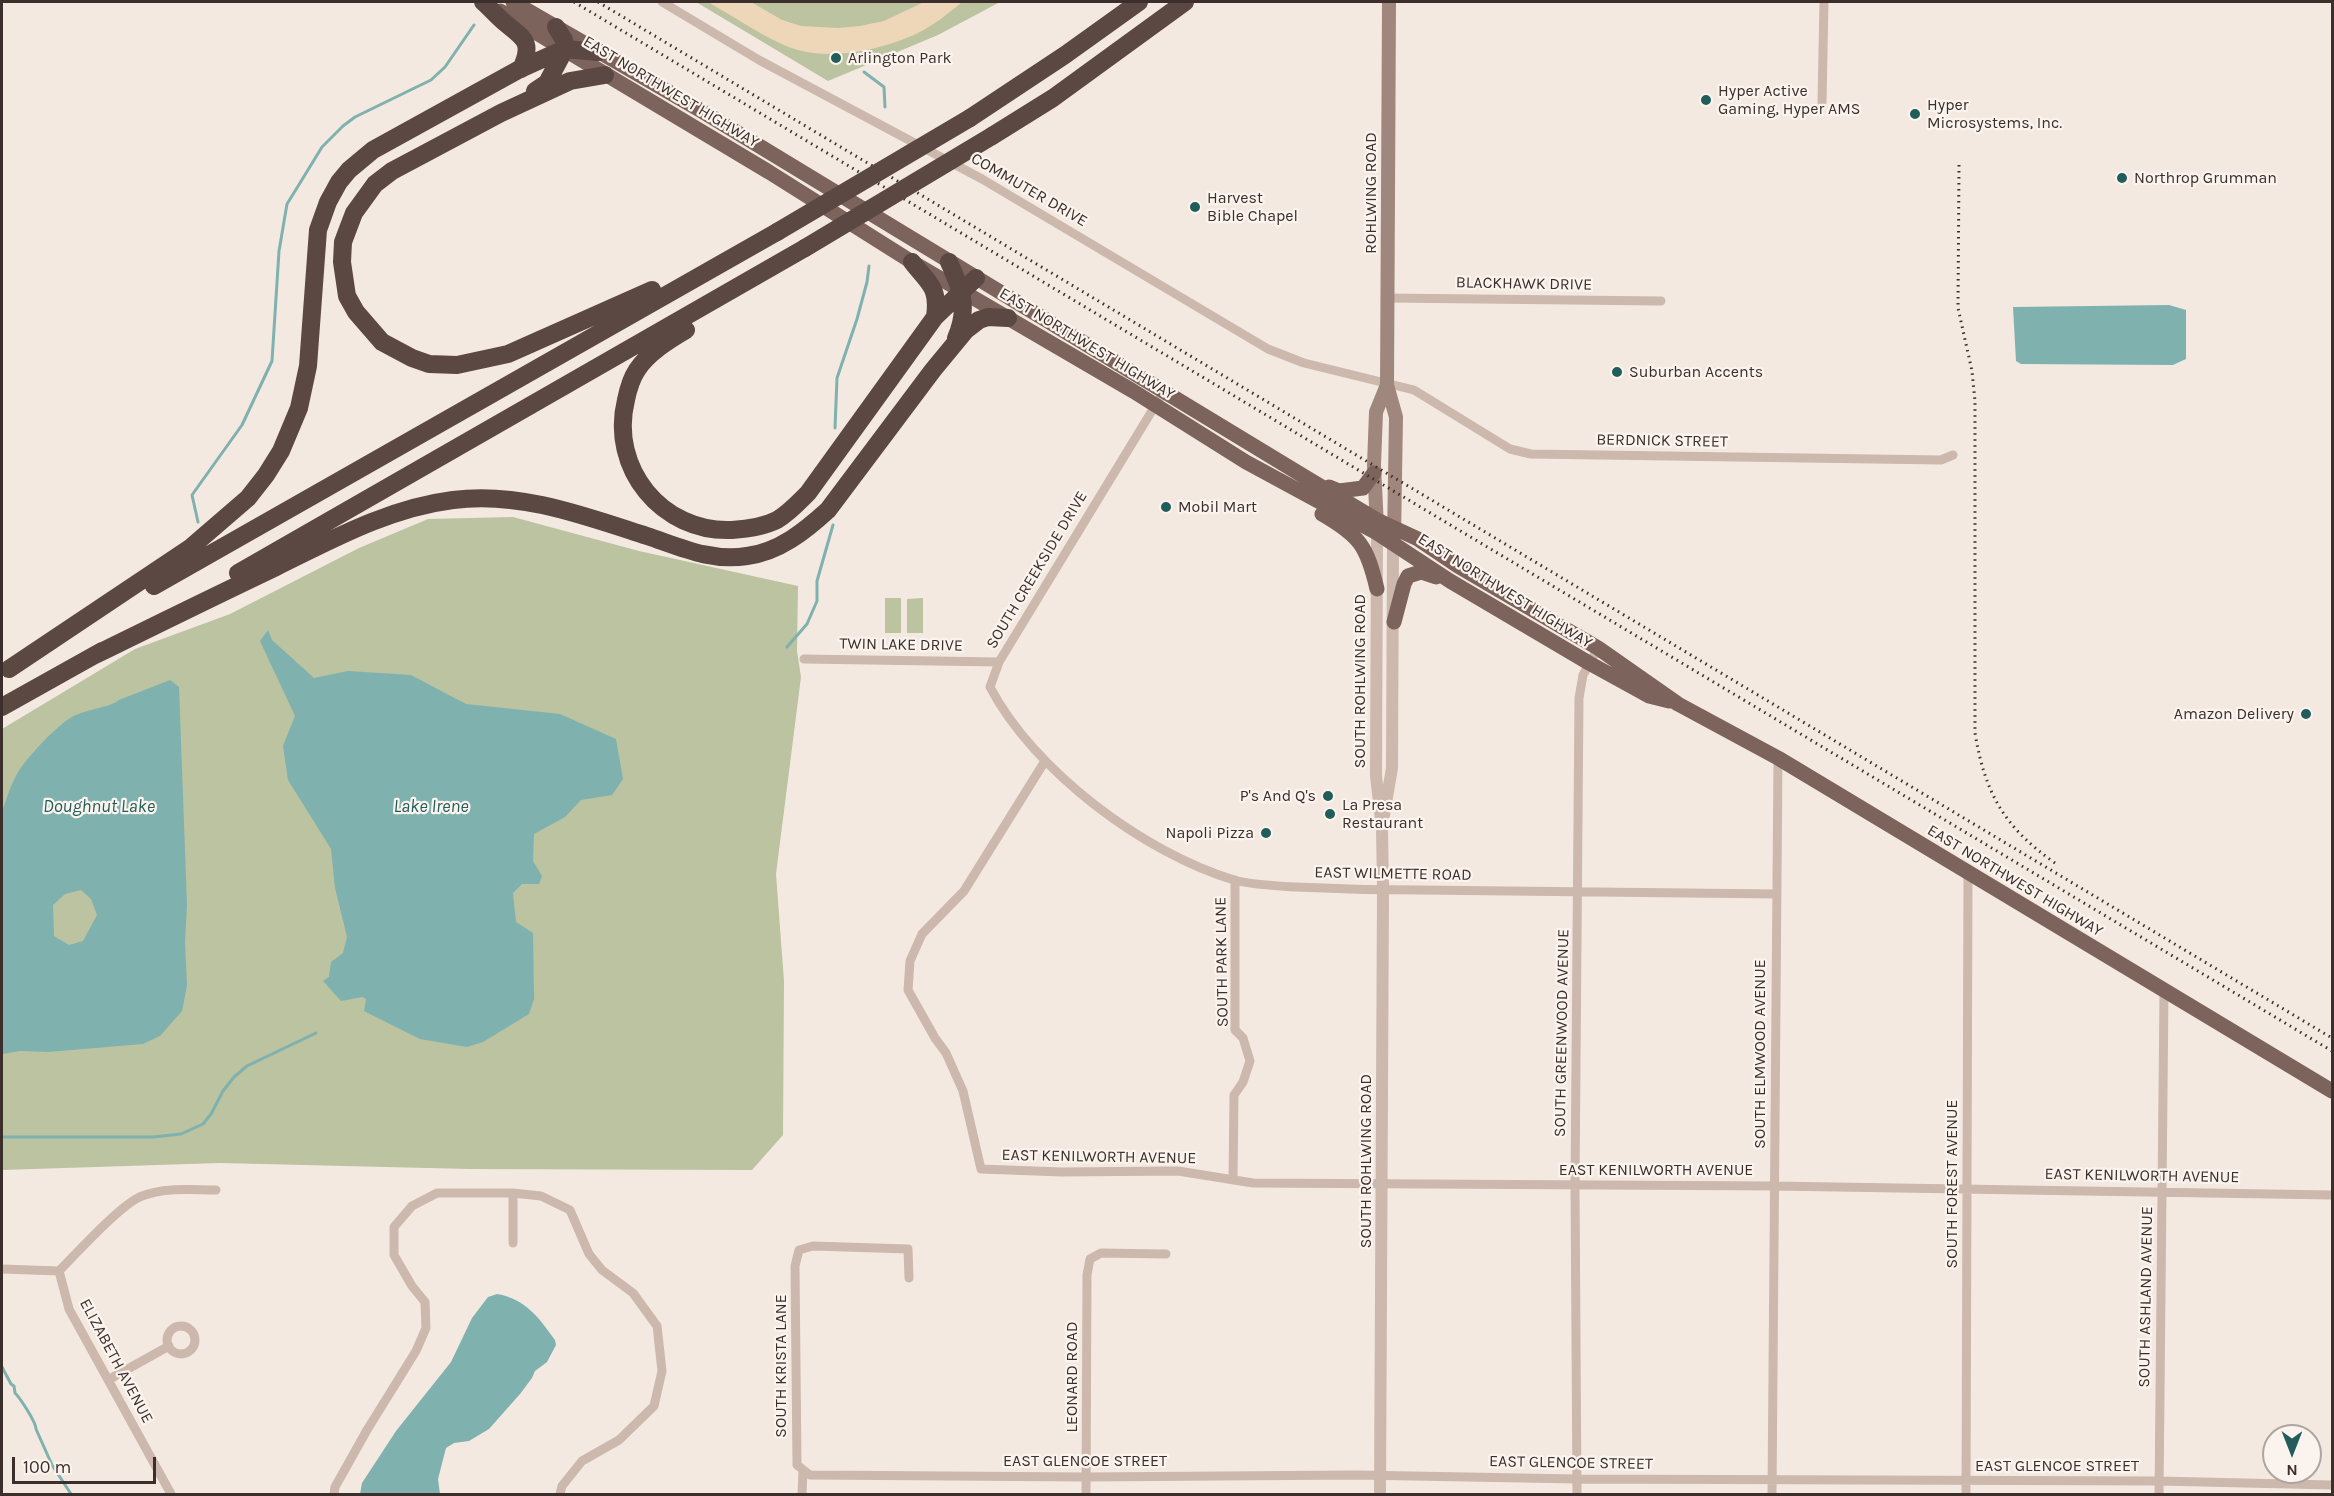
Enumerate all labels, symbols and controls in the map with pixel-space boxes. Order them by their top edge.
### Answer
street label: EAST NORTHWEST HIGHWAY [580,32,762,152]
place label: Arlington Park [848,48,952,68]
marker: Arlington Park [829,51,843,65]
place label: Hyper Active Gaming, Hyper AMS [1718,81,1860,119]
marker: Hyper Active Gaming, Hyper AMS [1699,93,1713,107]
place label: Hyper Microsystems, Inc. [1927,95,2062,133]
marker: Hyper Microsystems, Inc. [1908,107,1922,121]
street label: ROHLWING ROAD [1361,132,1381,254]
street label: COMMUTER DRIVE [967,149,1091,231]
place label: Northrop Grumman [2134,168,2277,188]
marker: Northrop Grumman [2115,171,2129,185]
place label: Harvest Bible Chapel [1207,188,1298,226]
marker: Harvest Bible Chapel [1188,200,1202,214]
street label: BLACKHAWK DRIVE [1456,273,1592,295]
street label: EAST NORTHWEST HIGHWAY [996,284,1178,404]
place label: Suburban Accents [1629,362,1763,382]
marker: Suburban Accents [1610,365,1624,379]
street label: BERDNICK STREET [1596,430,1728,452]
street label: SOUTH CREEKSIDE DRIVE [982,488,1092,652]
place label: Mobil Mart [1178,497,1257,517]
marker: Mobil Mart [1159,500,1173,514]
street label: EAST NORTHWEST HIGHWAY [1414,529,1596,653]
street label: SOUTH ROHLWING ROAD [1350,594,1370,768]
street label: TWIN LAKE DRIVE [839,634,963,656]
place label: Amazon Delivery [2174,704,2294,724]
marker: Amazon Delivery [2299,707,2313,721]
place label: P's And Q's [1240,786,1316,806]
marker: P's And Q's [1321,789,1335,803]
place label: La Presa Restaurant [1342,795,1423,833]
water label: Doughnut Lake [43,796,155,818]
water label: Lake Irene [393,796,469,818]
marker: La Presa Restaurant [1323,807,1337,821]
street label: EAST NORTHWEST HIGHWAY [1924,821,2106,941]
place label: Napoli Pizza [1165,823,1254,843]
marker: Napoli Pizza [1259,826,1273,840]
street label: EAST WILMETTE ROAD [1314,863,1472,885]
street label: SOUTH PARK LANE [1211,897,1233,1027]
street label: SOUTH GREENWOOD AVENUE [1551,929,1573,1137]
street label: SOUTH ELMWOOD AVENUE [1750,959,1770,1149]
street label: SOUTH ROHLWING ROAD [1356,1074,1376,1248]
street label: SOUTH FOREST AVENUE [1942,1099,1962,1269]
street label: EAST KENILWORTH AVENUE [1001,1146,1197,1168]
street label: EAST KENILWORTH AVENUE [1559,1160,1753,1180]
street label: EAST KENILWORTH AVENUE [2044,1165,2240,1187]
street label: SOUTH ASHLAND AVENUE [2135,1206,2157,1388]
street label: SOUTH KRISTA LANE [771,1294,791,1438]
street label: ELIZABETH AVENUE [75,1295,157,1427]
street label: LEONARD ROAD [1062,1322,1082,1432]
north arrow [2262,1424,2322,1484]
scale bar [15,1445,159,1483]
street label: EAST GLENCOE STREET [1003,1451,1167,1471]
street label: EAST GLENCOE STREET [1489,1452,1653,1474]
text: 100 m [23,1456,71,1478]
street label: EAST GLENCOE STREET [1975,1456,2139,1476]
text: N [2286,1461,2298,1480]

